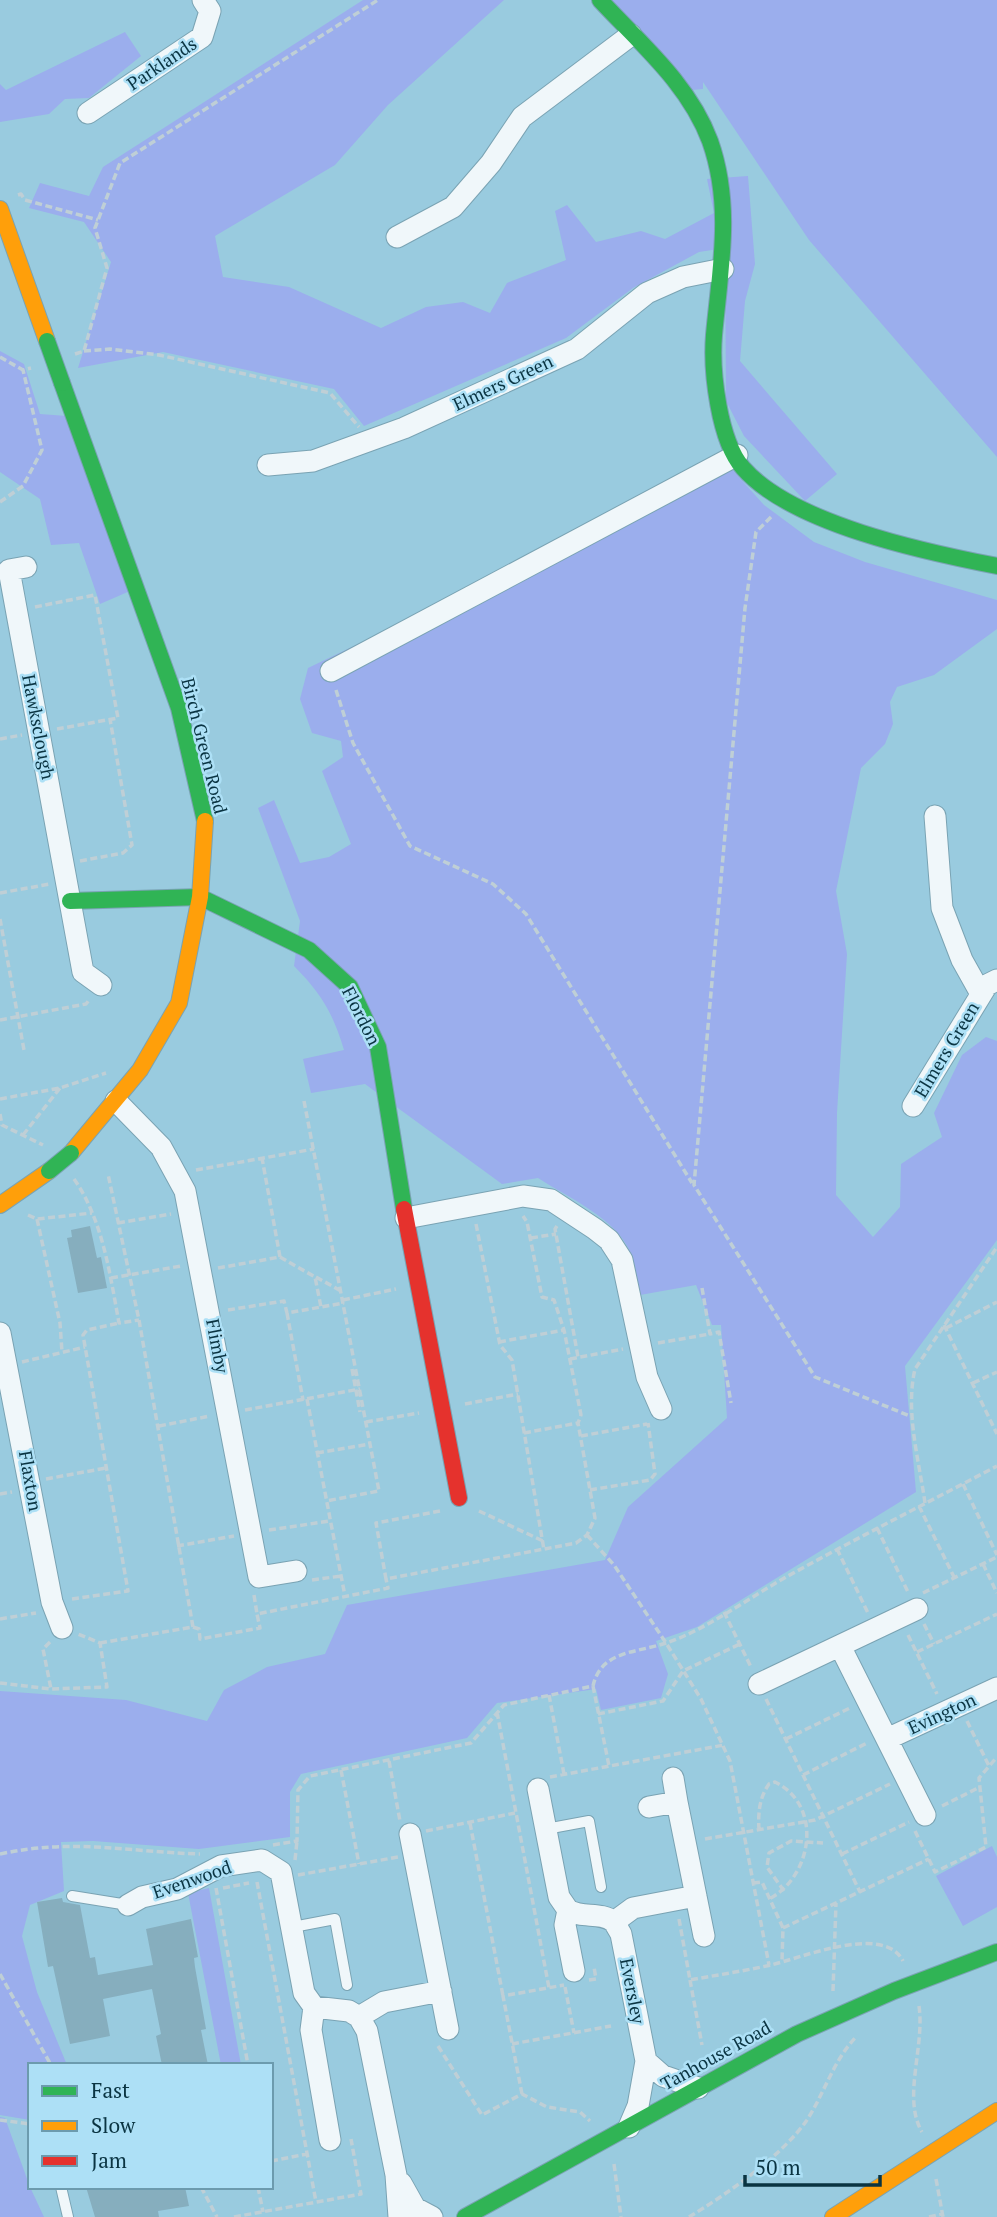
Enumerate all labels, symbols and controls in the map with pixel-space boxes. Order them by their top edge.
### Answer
street label: Parklands [122,31,201,95]
street label: Elmers Green [449,348,557,416]
street label: Hawksclough [17,672,61,782]
street label: Birch Green Road [176,675,233,816]
street label: Flordon [337,982,387,1049]
street label: Elmers Green [908,997,984,1102]
street label: Flimby [201,1317,235,1376]
street label: Flaxton [14,1449,48,1513]
street label: Evington [904,1687,980,1739]
street label: Evenwood [149,1854,234,1904]
street label: Eversley [615,1956,651,2027]
street label: Tanhouse Road [656,2015,775,2095]
legend [28,2063,273,2189]
text: Fast [91,2076,130,2104]
text: Slow [91,2111,136,2139]
scale bar [745,2144,880,2188]
text: Jam [91,2146,127,2174]
text: 50 m [755,2153,801,2181]

